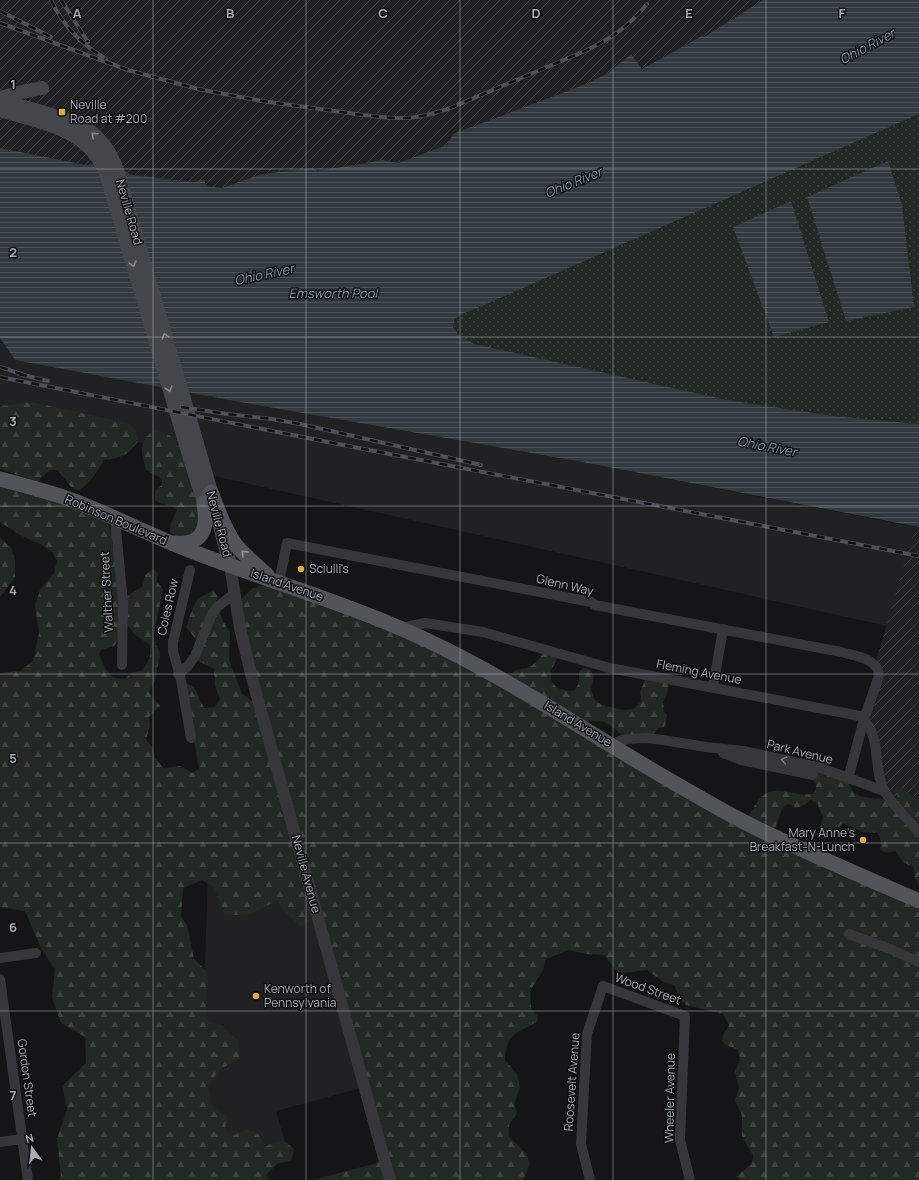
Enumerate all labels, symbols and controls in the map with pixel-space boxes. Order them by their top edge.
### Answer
text: A [73,4,82,22]
text: B [226,4,234,22]
text: C [378,4,388,22]
text: D [531,4,541,22]
text: E [685,4,693,22]
text: F [839,4,846,22]
water label: Ohio River [836,23,900,68]
text: 1 [10,75,16,93]
place label: Neville Road at #200 [70,96,147,127]
marker: Neville Road at #200 [57,107,67,117]
one-way arrow [91,133,99,140]
water label: Ohio River [542,161,606,202]
street label: Neville Road [112,177,147,247]
text: 2 [9,243,17,261]
water label: Ohio River [233,258,298,289]
one-way arrow [128,260,137,267]
water label: Emsworth Pool [289,284,379,302]
one-way arrow [161,333,170,340]
one-way arrow [165,386,173,392]
text: 3 [9,412,17,430]
water label: Ohio River [736,431,801,461]
street label: Neville Road [203,489,236,559]
street label: Robinson Boulevard [62,490,170,549]
one-way arrow [241,550,248,558]
street label: Walther Street [96,551,117,633]
place label: Sciulli's [309,560,349,577]
street label: Island Avenue [248,564,326,605]
marker: Sciulli's [296,564,306,574]
street label: Glenn Way [535,570,596,599]
street label: Coles Row [153,577,182,637]
text: 4 [9,581,17,599]
street label: Fleming Avenue [655,655,743,688]
street label: Island Avenue [541,697,615,750]
street label: Park Avenue [765,735,835,768]
text: 5 [9,749,17,767]
one-way arrow [781,757,787,765]
place label: Mary Anne's Breakfast-N-Lunch [750,824,855,855]
street label: Neville Avenue [288,833,325,915]
marker: Mary Anne's Breakfast-N-Lunch [858,835,868,845]
text: 6 [9,918,17,936]
street label: Wood Street [613,969,684,1008]
place label: Kenworth of Pennsylvania [264,980,337,1011]
marker: Kenworth of Pennsylvania [251,991,261,1001]
street label: Roosevelt Avenue [560,1032,583,1132]
street label: Gordon Street [14,1038,41,1118]
street label: Wheeler Avenue [660,1053,679,1143]
text: 7 [10,1086,17,1104]
north arrow [12,1128,52,1168]
text: N [24,1130,35,1146]

